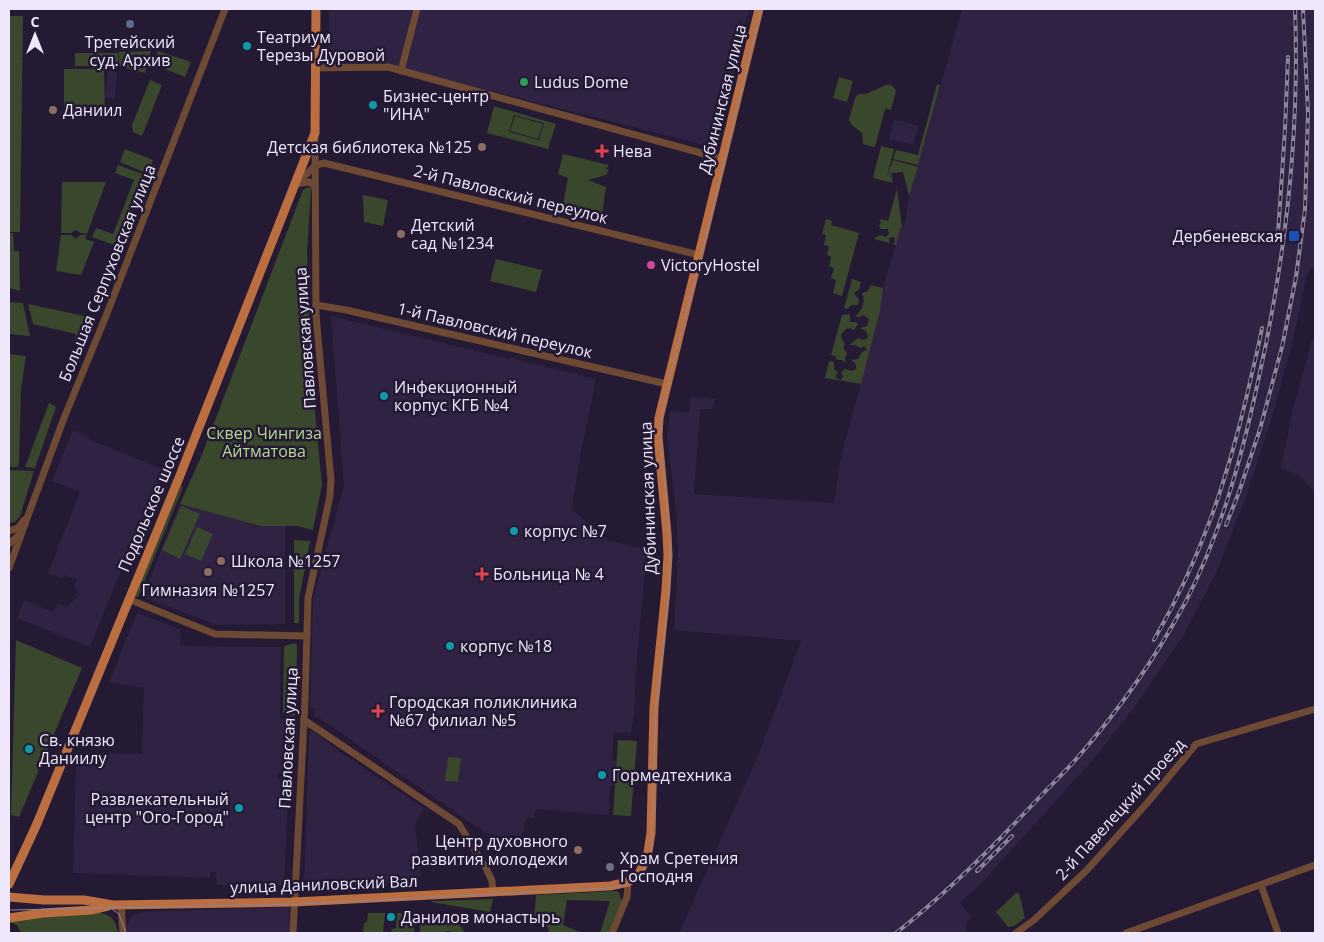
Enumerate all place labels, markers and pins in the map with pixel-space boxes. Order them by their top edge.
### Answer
marker: Третейский суд. Архив [124,18,136,30]
place label: Театриум Терезы Дуровой [257,26,385,66]
place label: Третейский суд. Архив [85,31,175,71]
marker: Театриум Терезы Дуровой [241,40,253,52]
place label: Ludus Dome [534,71,629,93]
marker: Ludus Dome [518,76,530,88]
place label: Бизнес-центр "ИНА" [383,85,489,125]
place label: Даниил [63,99,122,121]
marker: Бизнес-центр "ИНА" [367,99,379,111]
marker: Даниил [47,104,59,116]
place label: Детская библиотека №125 [267,136,472,158]
place label: Нева [613,140,652,162]
marker: Детская библиотека №125 [476,141,488,153]
marker: Нева [595,144,609,158]
place label: Детский сад №1234 [411,214,494,254]
place label: Дербеневская [1173,225,1283,247]
marker: Детский сад №1234 [395,228,407,240]
marker: Дербеневская [1287,229,1301,243]
place label: VictoryHostel [661,254,760,276]
marker: VictoryHostel [645,259,657,271]
place label: Инфекционный корпус КГБ №4 [394,376,518,416]
marker: Инфекционный корпус КГБ №4 [378,390,390,402]
place label: корпус №7 [524,520,607,542]
marker: корпус №7 [508,525,520,537]
place label: Школа №1257 [231,550,341,572]
marker: Школа №1257 [215,555,227,567]
place label: Больница № 4 [493,563,604,585]
marker: Гимназия №1257 [202,566,214,578]
marker: Больница № 4 [475,567,489,581]
place label: Гимназия №1257 [141,579,275,601]
place label: корпус №18 [460,635,552,657]
marker: корпус №18 [444,640,456,652]
place label: Городская поликлиника №67 филиал №5 [389,691,577,731]
marker: Городская поликлиника №67 филиал №5 [371,704,385,718]
place label: Св. князю Даниилу [39,729,115,769]
marker: Св. князю Даниилу [23,743,35,755]
place label: Гормедтехника [612,764,732,786]
marker: Гормедтехника [596,769,608,781]
place label: Развлекательный центр "Ого-Город" [85,788,229,828]
marker: Развлекательный центр "Ого-Город" [233,802,245,814]
place label: Центр духовного развития молодежи [411,830,568,870]
marker: Центр духовного развития молодежи [572,844,584,856]
place label: Храм Сретения Господня [620,847,738,887]
marker: Храм Сретения Господня [604,861,616,873]
place label: Данилов монастырь [401,906,560,928]
marker: Данилов монастырь [385,911,397,923]

